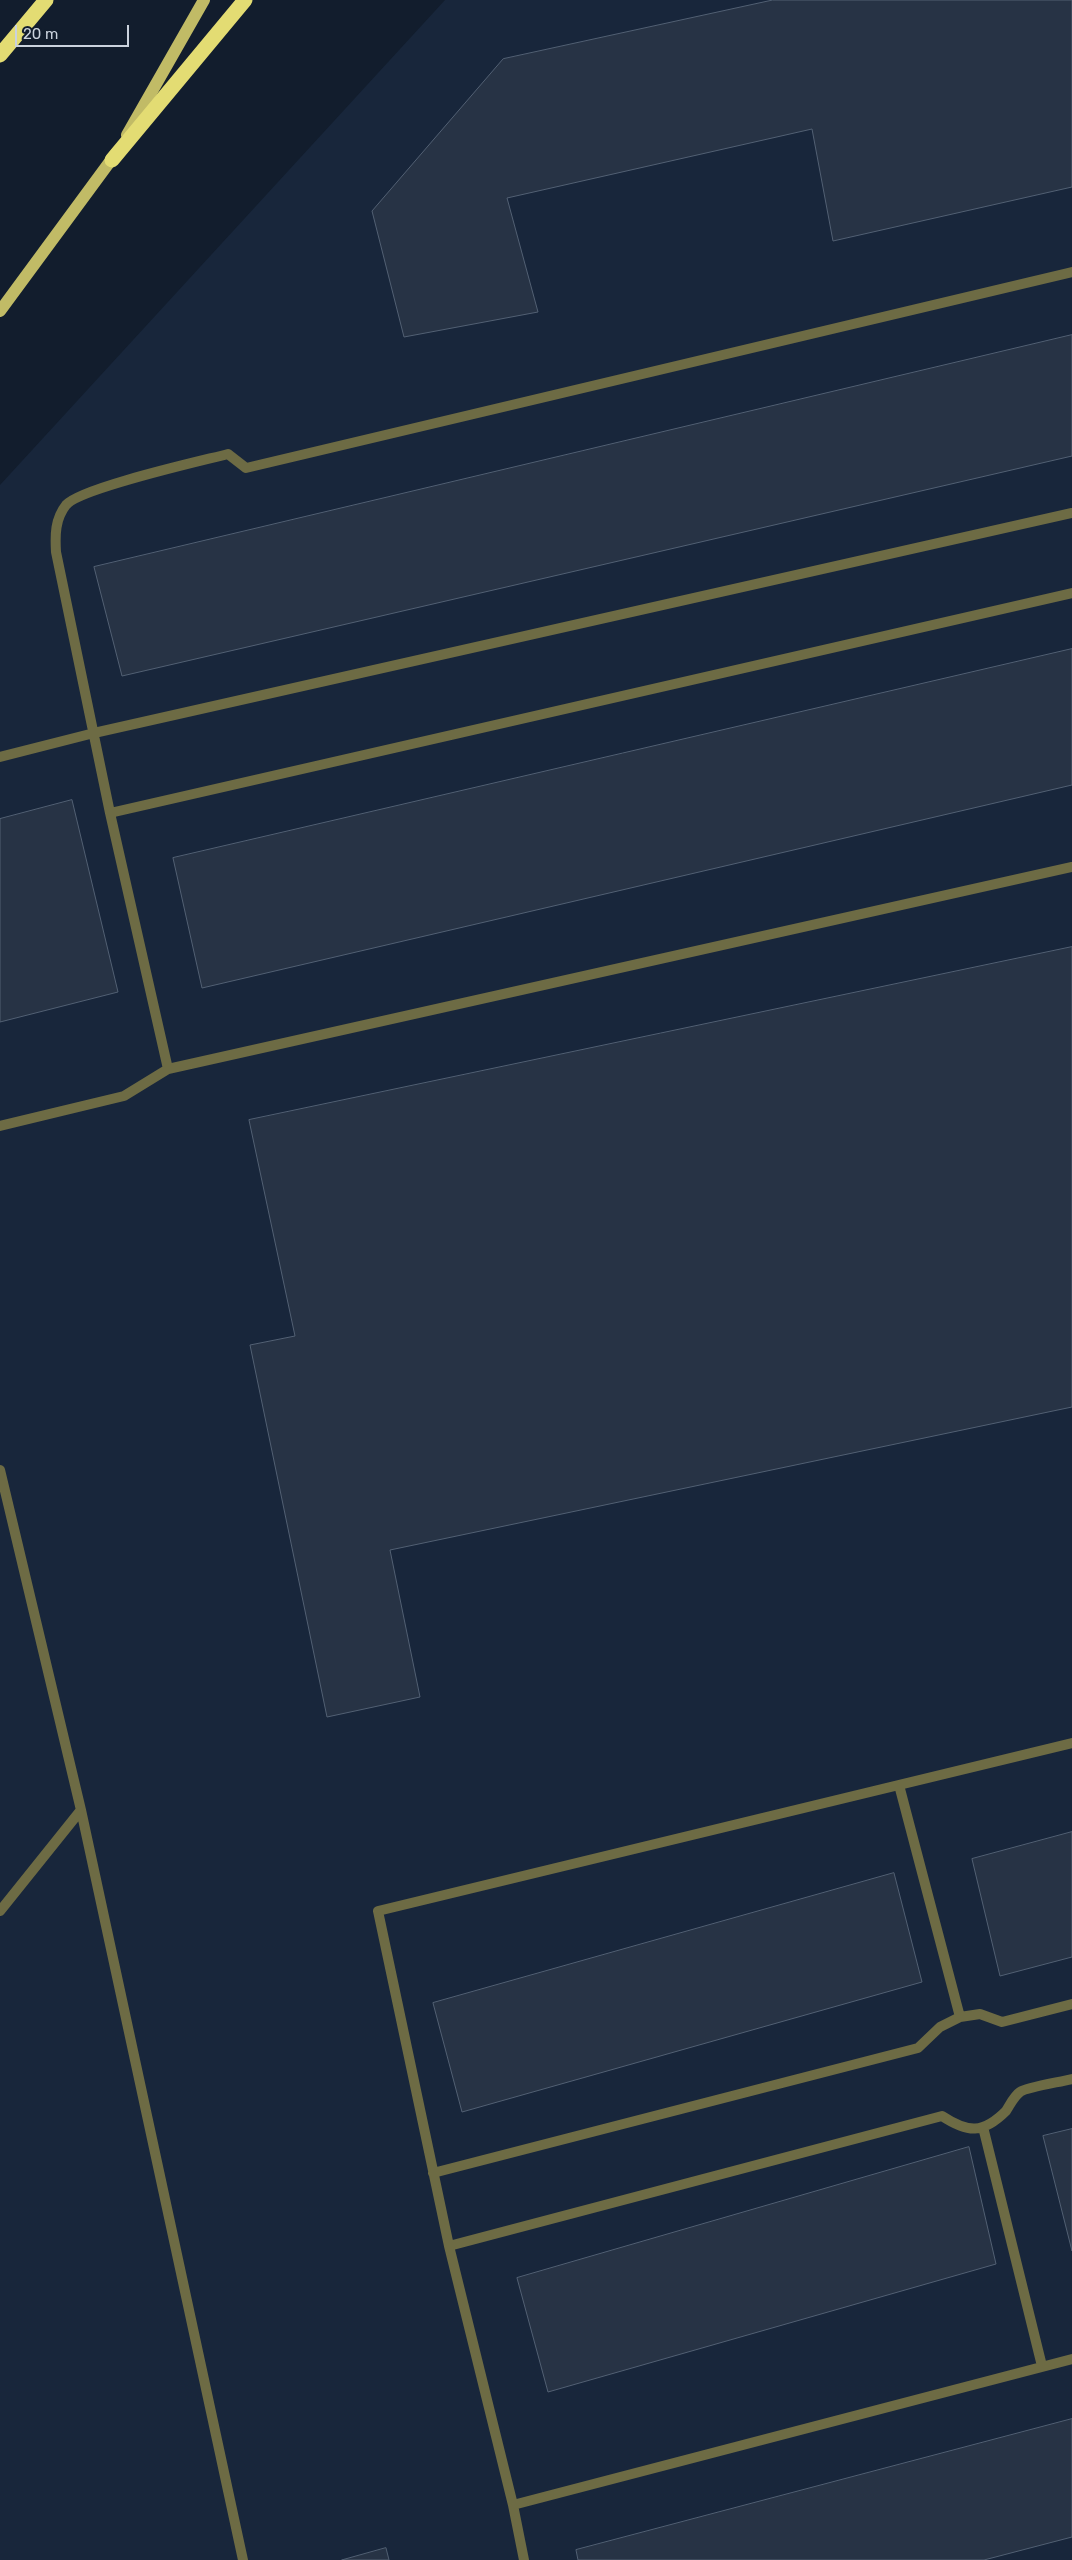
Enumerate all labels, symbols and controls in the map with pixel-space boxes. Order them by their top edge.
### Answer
scale bar [18,15,131,47]
text: 20 m [23,25,58,43]

